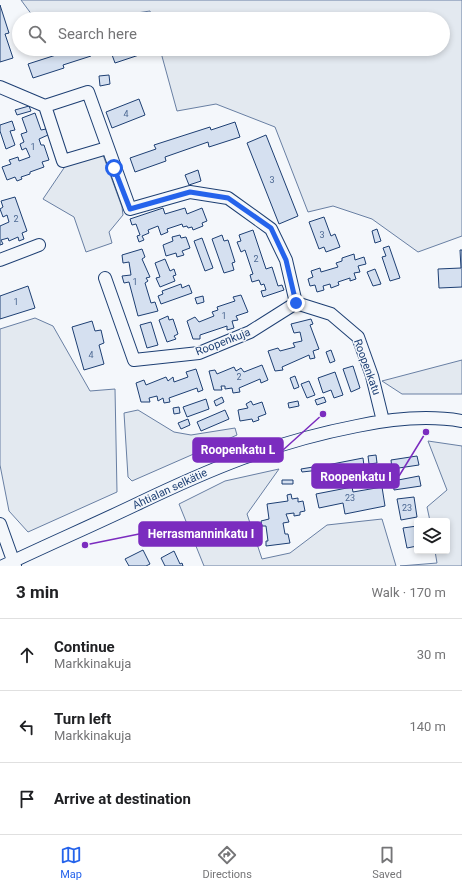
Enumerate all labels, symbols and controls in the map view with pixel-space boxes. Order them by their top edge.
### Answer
search box [12,12,450,56]
icon: search [26,23,48,45]
text: Search here [58,25,137,43]
house number: 4 [123,109,129,119]
house number: 1 [30,142,36,152]
route start [105,159,123,177]
house number: 3 [269,175,275,185]
house number: 2 [13,214,19,224]
house number: 3 [319,230,325,240]
house number: 2 [253,254,259,264]
house number: 1 [132,277,138,287]
route end [287,294,305,312]
house number: 1 [13,297,19,307]
house number: 1 [221,311,227,321]
street label: Roopenkuja [194,326,252,358]
street label: Roopenkatu [351,337,383,397]
house number: 4 [88,350,94,360]
house number: 2 [236,372,242,382]
callout: Roopenkatu L [193,438,283,462]
text: Roopenkatu L [201,443,276,457]
callout: Roopenkatu I [312,464,399,488]
street label: Ahtialan selkätie [131,466,210,512]
text: Roopenkatu I [320,470,392,484]
house number: 23 [345,493,355,503]
house number: 23 [402,503,412,513]
map controls [414,518,450,554]
button: layers [414,518,450,554]
callout: Herrasmanninkatu I [139,522,262,546]
text: Herrasmanninkatu I [148,527,254,541]
text: 3 min [16,582,59,602]
text: Walk · 170 m [371,585,446,600]
text: Continue [54,638,115,656]
icon: ahead [16,644,38,666]
text: 30 m [417,647,446,662]
text: Markkinakuja [54,656,131,671]
text: Turn left [54,710,111,728]
icon: left [16,716,38,738]
text: 140 m [409,719,446,734]
text: Markkinakuja [54,728,131,743]
icon: arrive [16,788,38,810]
text: Arrive at destination [54,790,191,808]
tab: Map [60,844,82,881]
tab: Directions [202,844,252,881]
tab: Saved [372,844,402,881]

